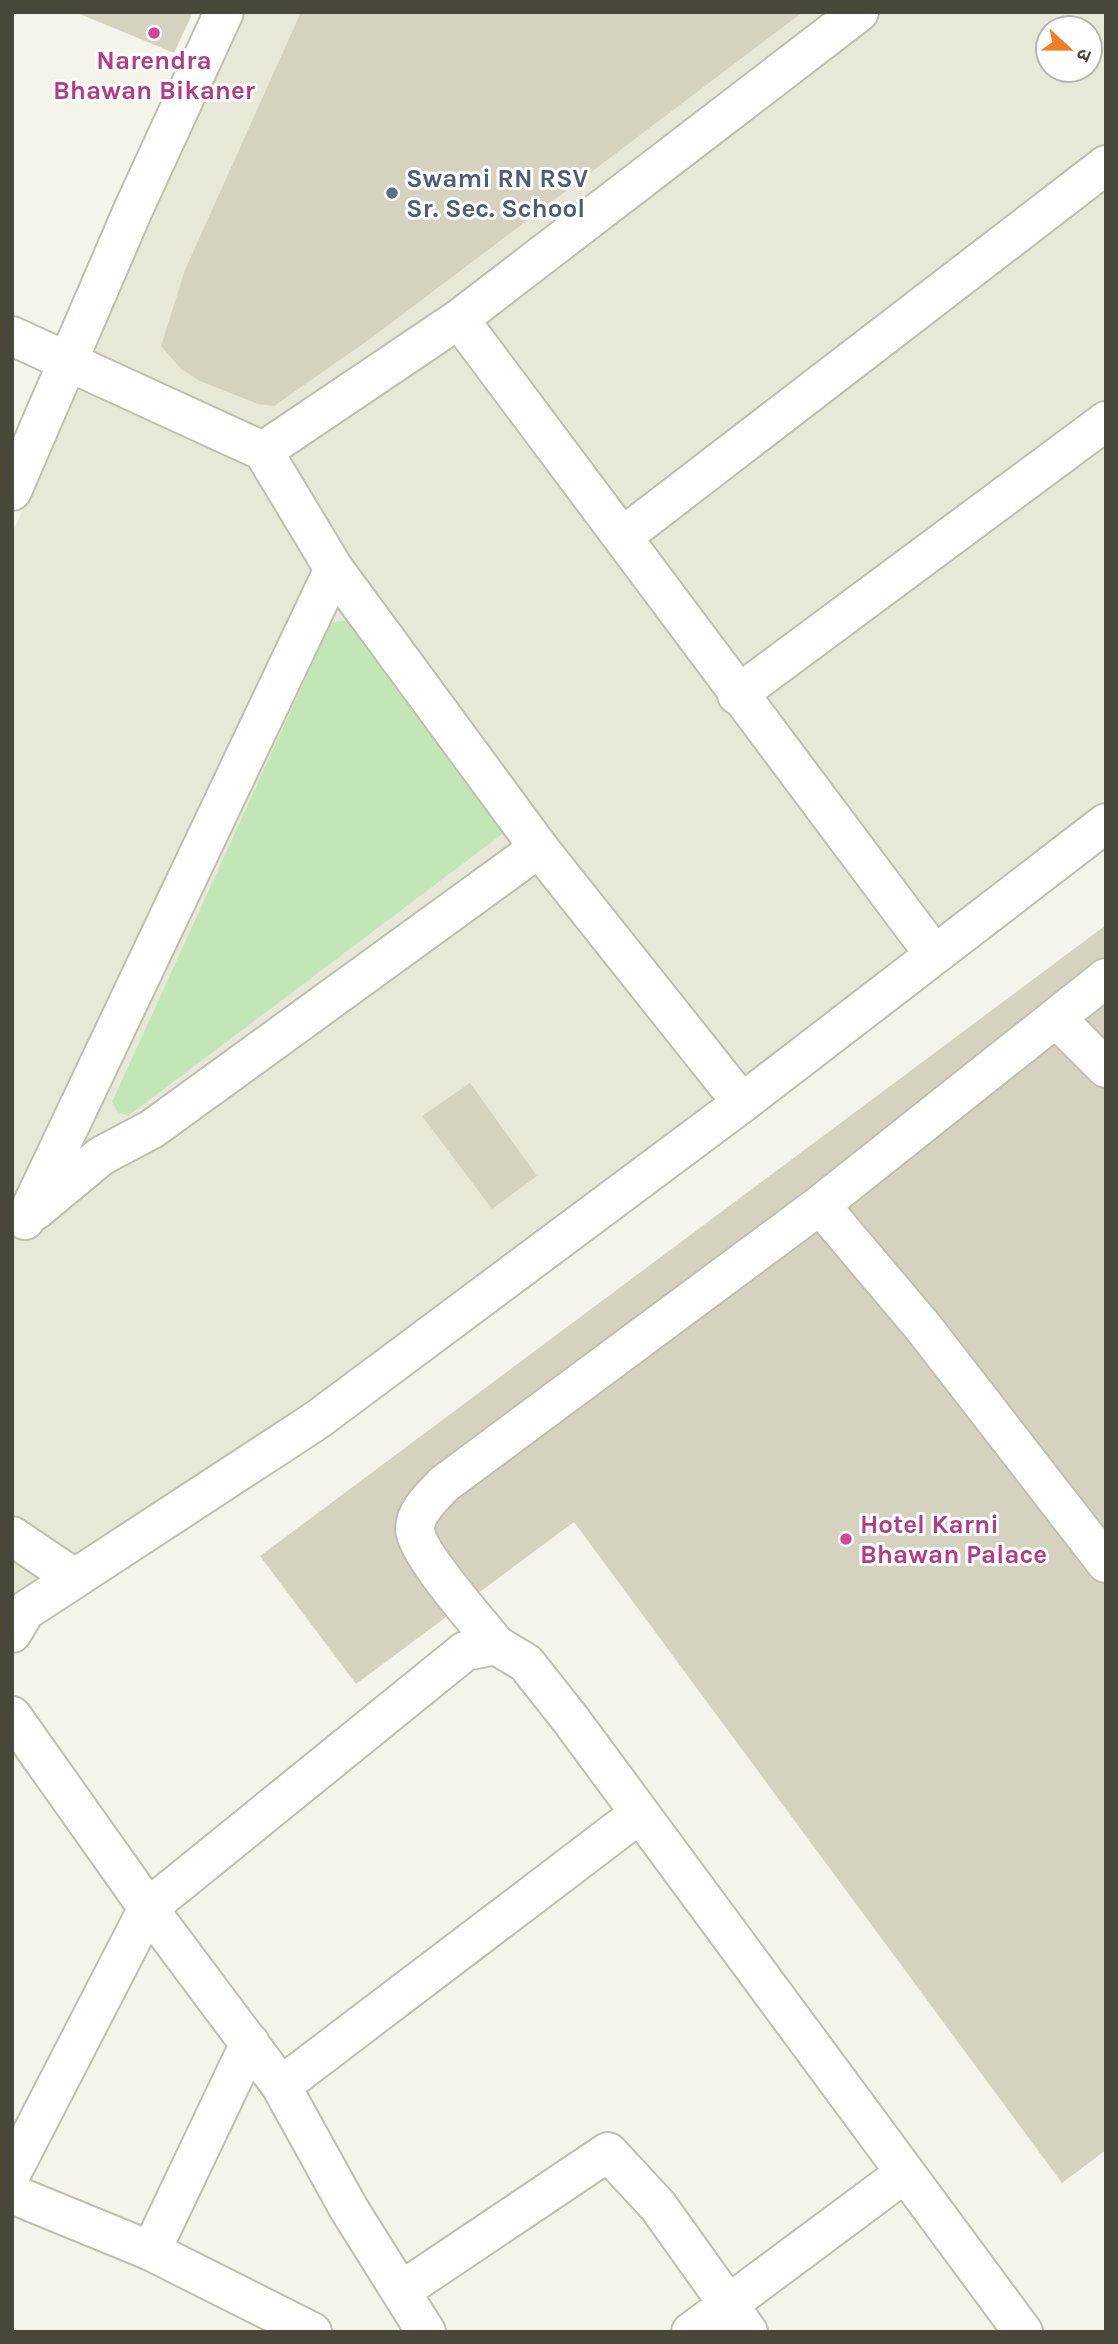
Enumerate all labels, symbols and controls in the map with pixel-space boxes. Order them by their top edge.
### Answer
north arrow [1034,14,1104,84]
marker: Narendra Bhawan Bikaner [146,25,162,41]
place label: Narendra Bhawan Bikaner [53,45,256,106]
text: उ [1071,46,1096,65]
place label: Swami RN RSV Sr. Sec. School [406,163,589,224]
marker: Swami RN RSV Sr. Sec. School [384,185,400,201]
place label: Hotel Karni Bhawan Palace [860,1509,1047,1570]
marker: Hotel Karni Bhawan Palace [838,1531,854,1547]

